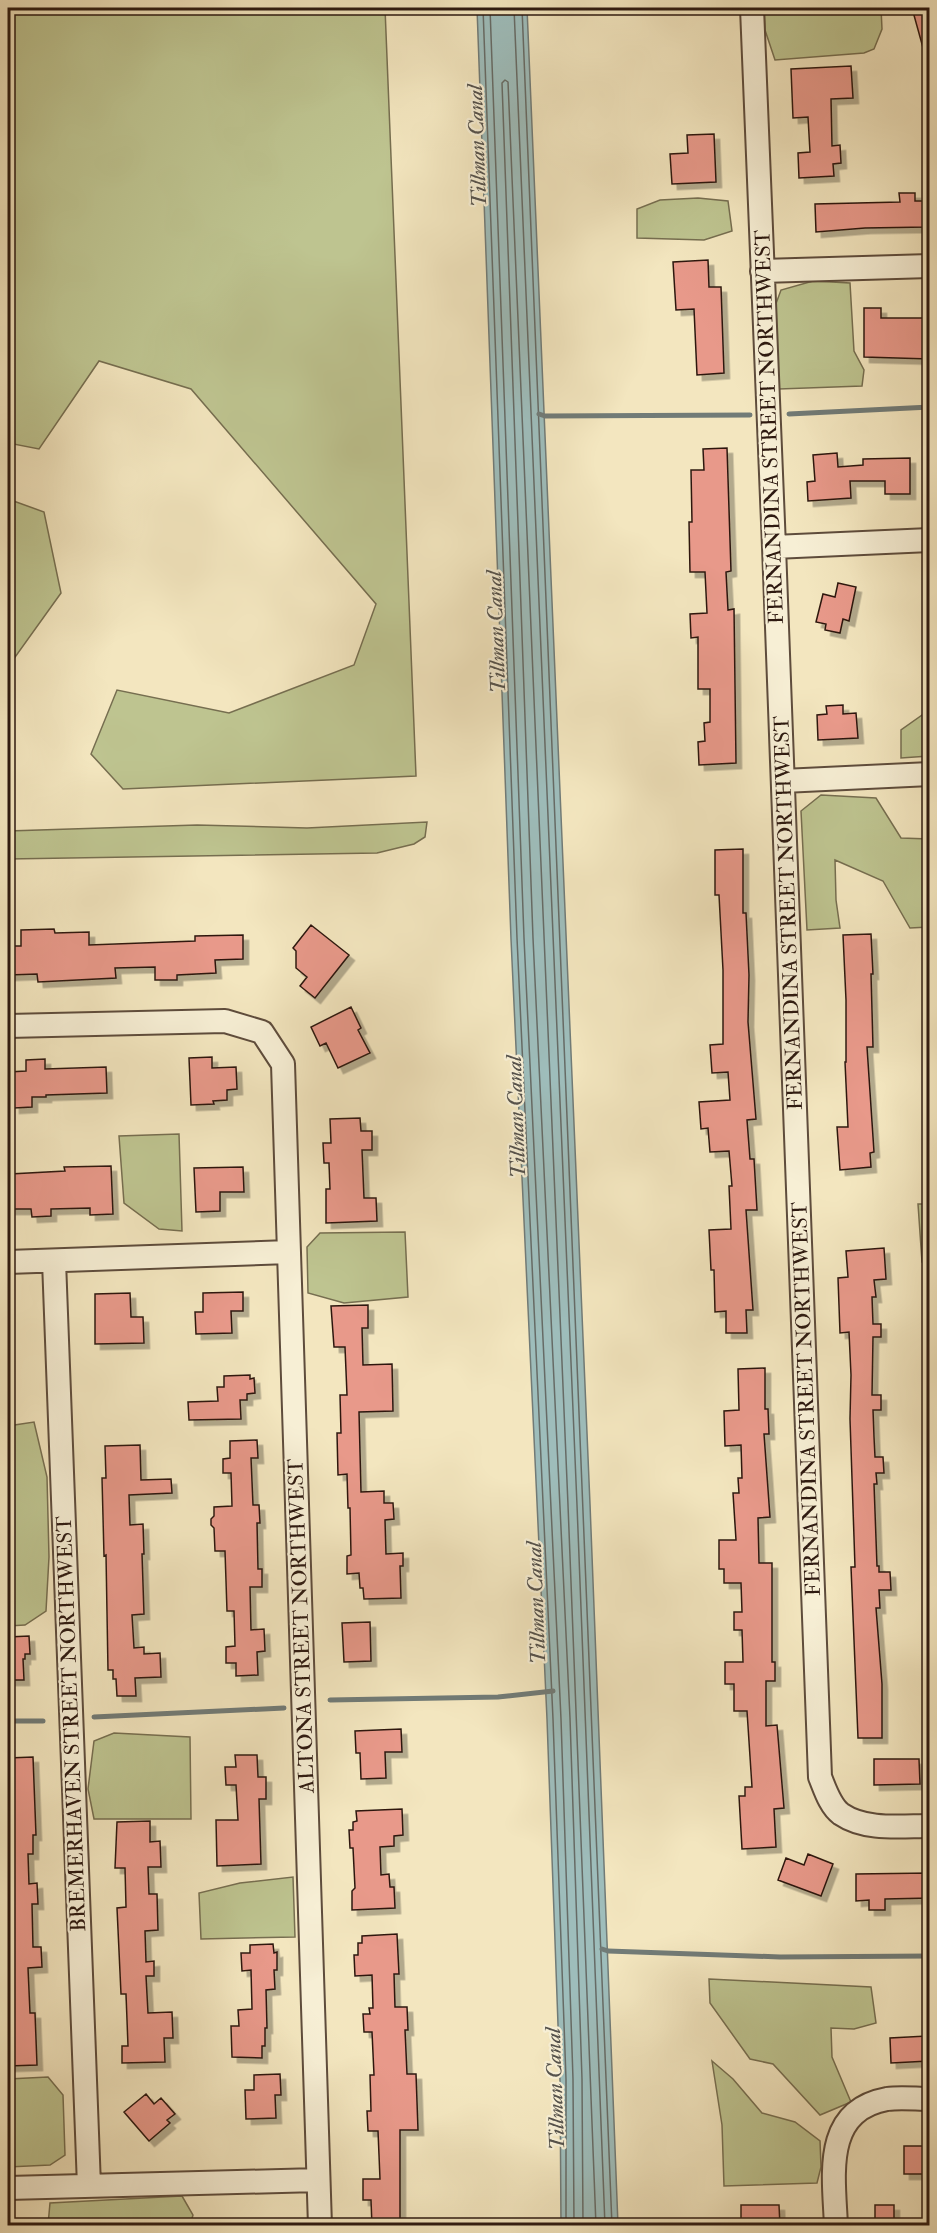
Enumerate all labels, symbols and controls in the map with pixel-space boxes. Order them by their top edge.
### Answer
water label: Tillman Canal [461,82,493,208]
street label: FERNANDINA STREET NORTHWEST [749,229,790,625]
water label: Tillman Canal [480,568,512,694]
street label: FERNANDINA STREET NORTHWEST [768,715,809,1111]
water label: Tillman Canal [500,1053,532,1179]
street label: FERNANDINA STREET NORTHWEST [786,1201,827,1597]
street label: ALTONA STREET NORTHWEST [282,1458,321,1795]
street label: BREMERHAVEN STREET NORTHWEST [51,1515,92,1932]
water label: Tillman Canal [520,1539,552,1665]
water label: Tillman Canal [539,2025,571,2151]

